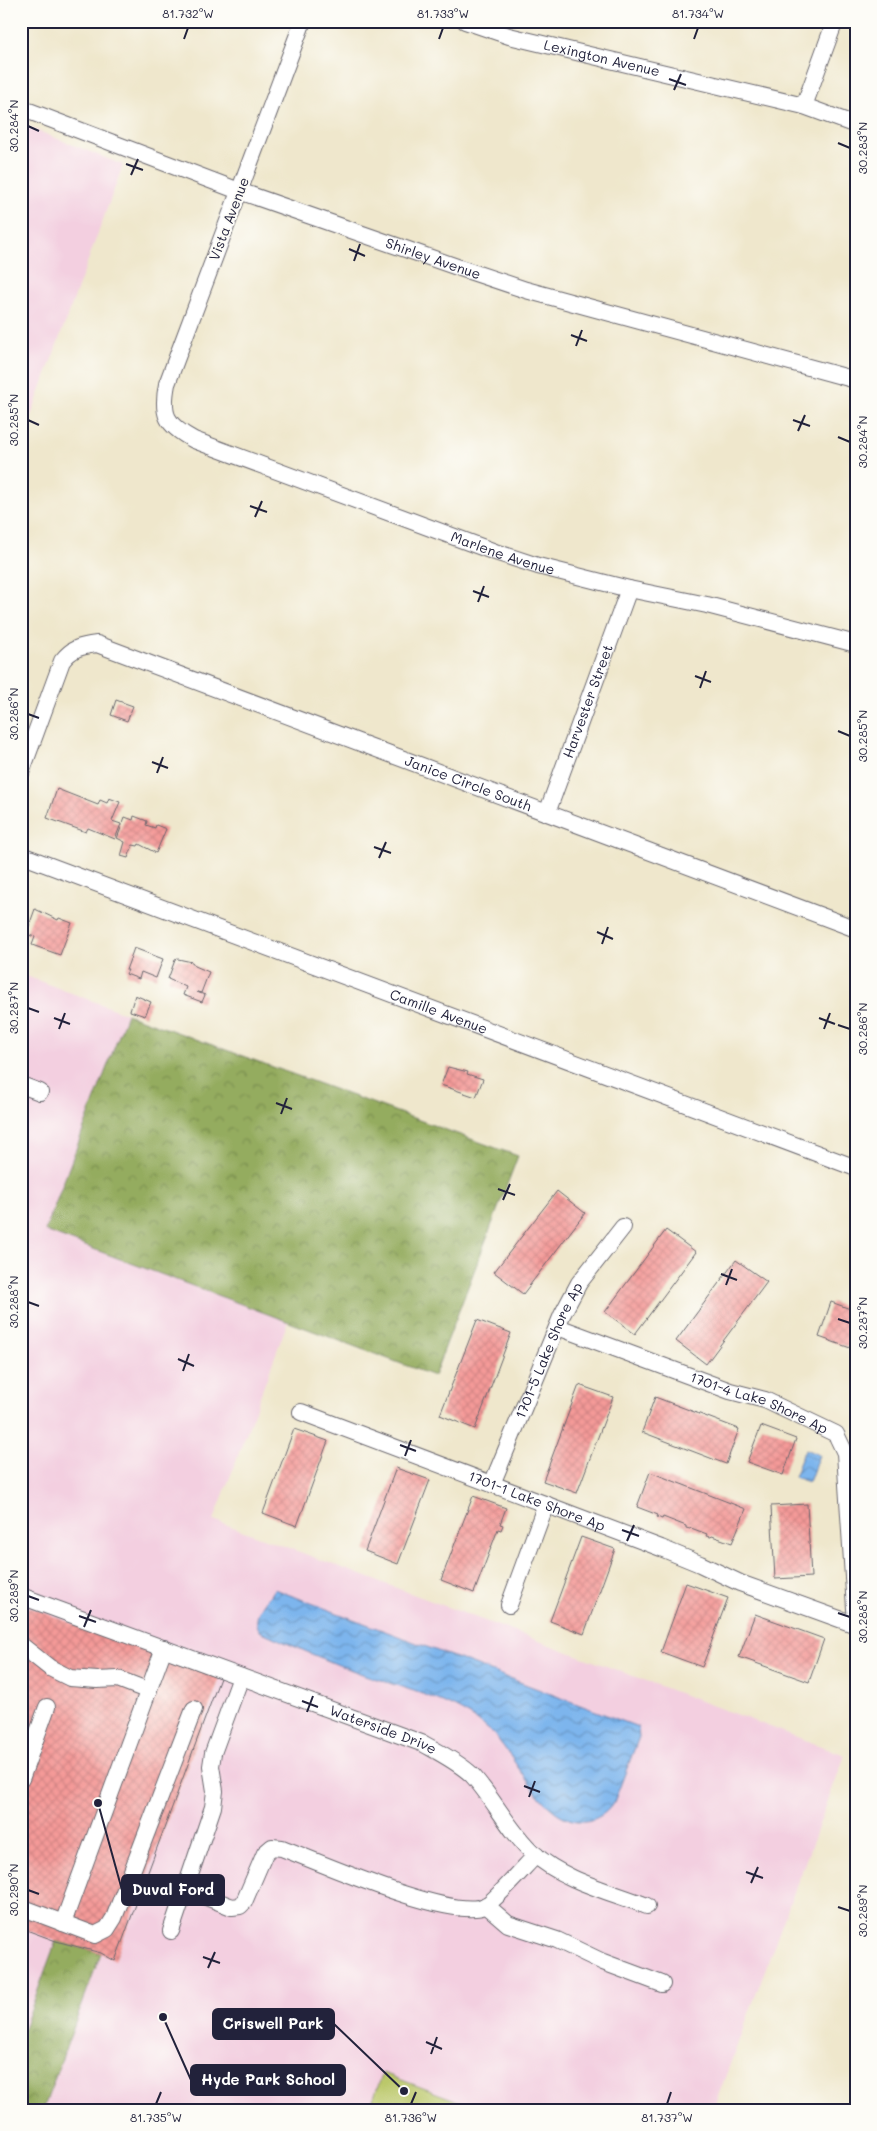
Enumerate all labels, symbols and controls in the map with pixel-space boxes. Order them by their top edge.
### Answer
text: 81.732°W [162,5,214,21]
text: 81.733°W [417,5,469,21]
text: 81.734°W [672,5,724,21]
street label: Lexington Avenue [542,35,662,80]
text: 30.284°N [5,100,21,152]
text: 30.283°N [854,122,870,174]
street label: Vista Avenue [204,174,253,263]
street label: Shirley Avenue [383,233,484,283]
text: 30.285°N [5,394,21,446]
text: 30.284°N [854,416,870,468]
street label: Marlene Avenue [448,526,557,579]
street label: Harvester Street [558,642,617,761]
text: 30.286°N [5,688,21,740]
text: 30.285°N [854,710,870,762]
street label: Janice Circle South [402,750,535,815]
text: 30.287°N [5,982,21,1034]
street label: Camille Avenue [387,984,490,1038]
text: 30.286°N [854,1003,870,1055]
text: 30.288°N [5,1276,21,1328]
street label: 1701-5 Lake Shore Ap [510,1279,587,1421]
text: 30.287°N [854,1297,870,1349]
street label: 1701-4 Lake Shore Ap [688,1367,831,1438]
street label: 1701-1 Lake Shore Ap [466,1466,608,1535]
text: 30.289°N [5,1570,21,1622]
text: 30.288°N [854,1591,870,1643]
street label: Waterside Drive [327,1700,440,1758]
text: 30.290°N [5,1864,21,1916]
callout: Duval Ford [122,1875,224,1905]
text: Duval Ford [132,1879,215,1899]
text: 30.289°N [854,1885,870,1937]
callout: Criswell Park [213,2009,334,2039]
text: Criswell Park [223,2013,323,2033]
callout: Hyde Park School [191,2065,345,2095]
text: Hyde Park School [201,2069,335,2089]
text: 81.735°W [130,2109,182,2125]
text: 81.736°W [385,2109,437,2125]
text: 81.737°W [641,2109,693,2125]

